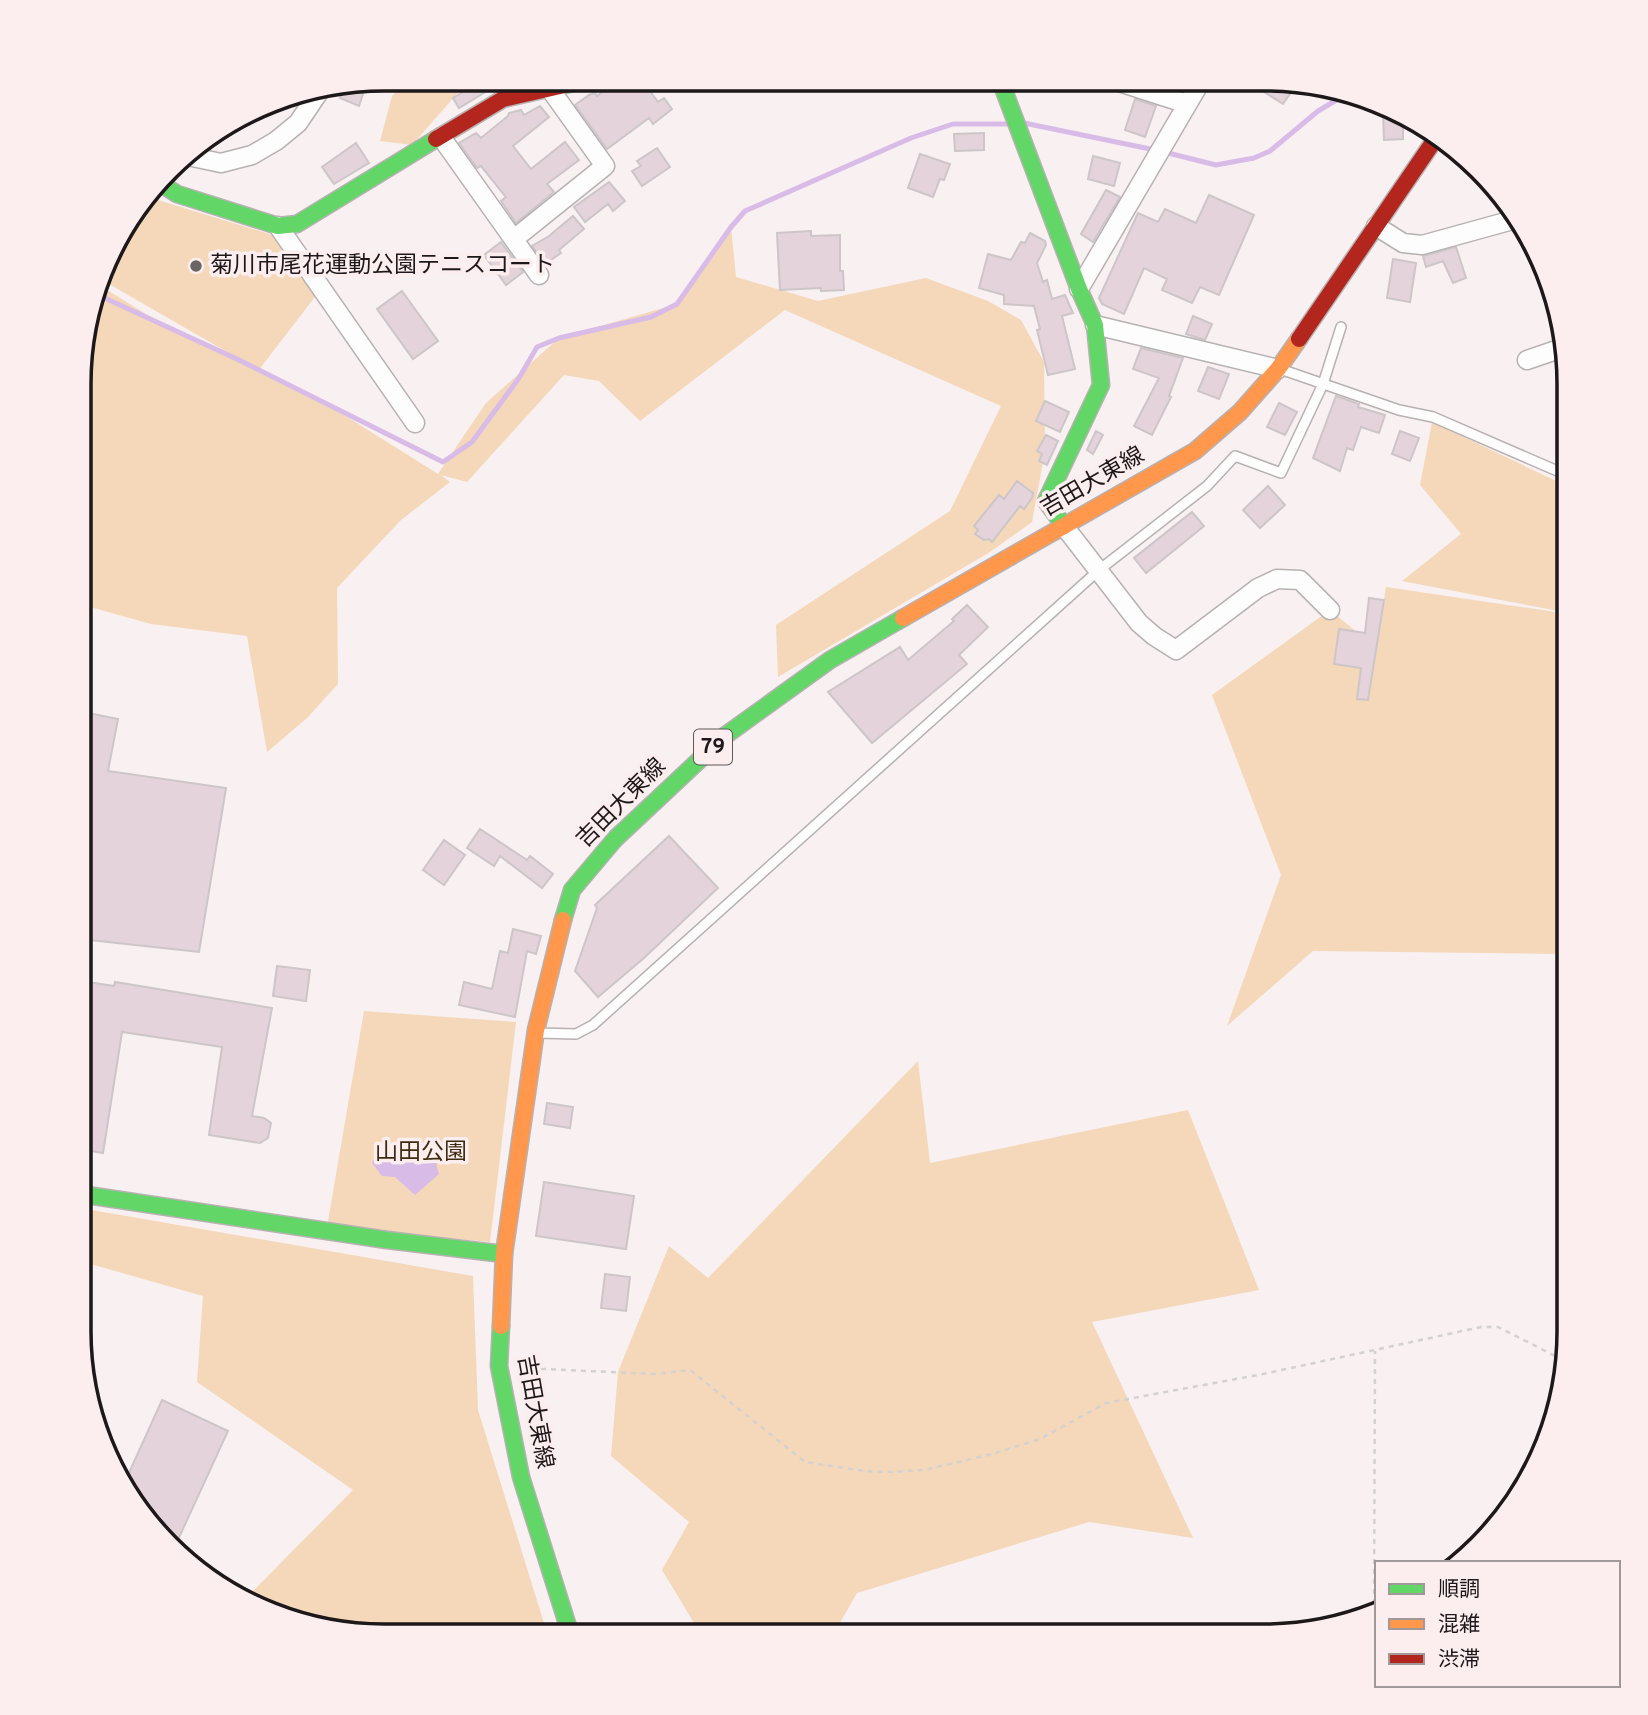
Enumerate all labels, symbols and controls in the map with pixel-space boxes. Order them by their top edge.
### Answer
place label: 菊川市尾花運動公園テニスコート [210,252,555,281]
marker: 菊川市尾花運動公園テニスコート [188,258,204,274]
street label: 吉田大東線 [1036,442,1150,524]
road number: 79 [694,730,732,764]
street label: 吉田大東線 [571,753,673,855]
park label: 山田公園 [375,1139,467,1168]
street label: 吉田大東線 [510,1353,558,1471]
legend [1375,1561,1620,1687]
text: 順調 [1438,1577,1480,1604]
text: 混雑 [1438,1612,1480,1639]
text: 渋滞 [1438,1647,1480,1674]

